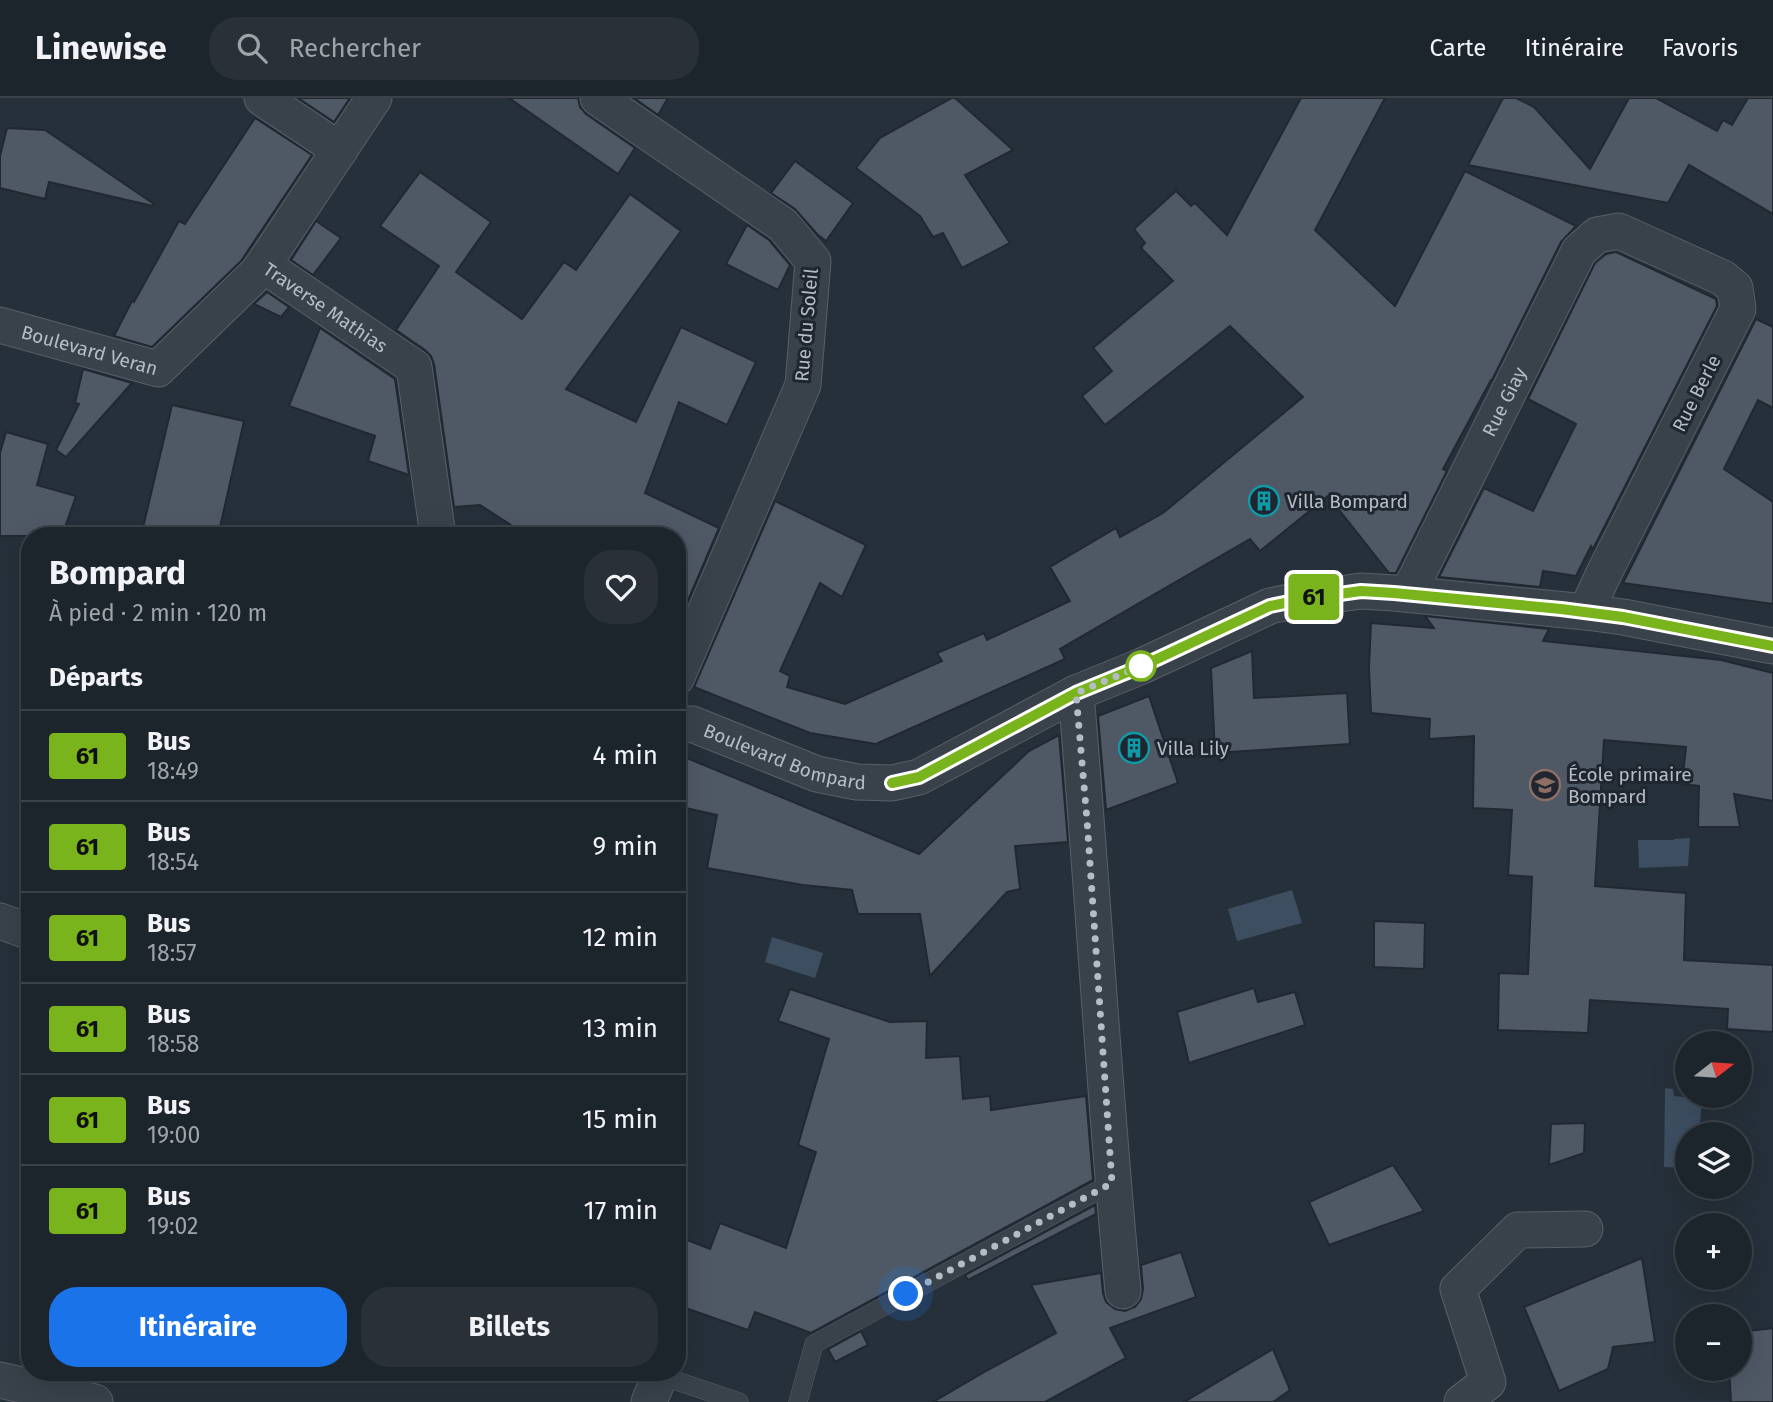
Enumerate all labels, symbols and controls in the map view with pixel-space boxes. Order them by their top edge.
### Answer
search box [209,17,699,80]
text: Linewise [35,28,167,68]
icon: search [233,29,271,67]
text: Rechercher [289,33,421,64]
text: Carte [1430,34,1486,62]
text: Itinéraire [1524,34,1624,62]
text: Favoris [1662,34,1738,62]
street label: Traverse Mathias [259,258,392,358]
street label: Rue du Soleil [790,267,823,383]
street label: Boulevard Veran [19,320,160,380]
street label: Rue Berle [1667,351,1726,435]
street label: Rue Giay [1477,363,1532,440]
building icon: Villa Bompard [1247,484,1281,518]
place label: Villa Bompard [1287,490,1408,513]
button: heart [584,550,658,624]
text: Bompard [49,553,186,593]
line badge: 61 [1282,574,1346,620]
text: 61 [1302,583,1326,611]
text: À pied · 2 min · 120 m [49,599,267,627]
unlabelled marker [1126,651,1156,681]
text: Départs [49,662,143,693]
street label: Boulevard Bompard [700,719,866,794]
text: Bus [147,726,190,757]
building icon: Villa Lily [1117,731,1151,765]
place label: Villa Lily [1157,737,1230,760]
text: 4 min [592,740,658,771]
text: 61 [76,742,99,770]
text: 18:49 [147,757,199,785]
place label: École primaire Bompard [1568,763,1692,808]
school or university icon: École primaire Bompard [1528,768,1562,802]
text: Bus [147,817,190,848]
text: 9 min [593,831,658,862]
text: 61 [76,833,99,861]
text: 18:54 [147,848,199,876]
text: Bus [147,908,190,939]
text: 12 min [582,922,658,953]
text: 61 [76,924,99,952]
text: 18:57 [147,939,196,967]
text: Bus [147,999,190,1030]
text: 13 min [582,1013,658,1044]
text: 61 [76,1015,99,1043]
text: 18:58 [147,1030,199,1058]
north arrow [1675,1031,1752,1108]
map controls [1675,1031,1752,1381]
text: Bus [147,1090,190,1121]
text: 15 min [582,1104,658,1135]
text: 61 [76,1106,99,1134]
text: 19:00 [147,1121,200,1149]
button: layers [1675,1122,1752,1199]
text: Bus [147,1181,190,1212]
text: 17 min [583,1195,658,1226]
text: 61 [76,1197,99,1225]
text: 19:02 [147,1212,199,1240]
button: + [1675,1213,1752,1290]
your location [888,1276,923,1311]
button: Itinéraire [49,1287,347,1367]
button: Billets [361,1287,658,1367]
button: − [1675,1304,1752,1381]

